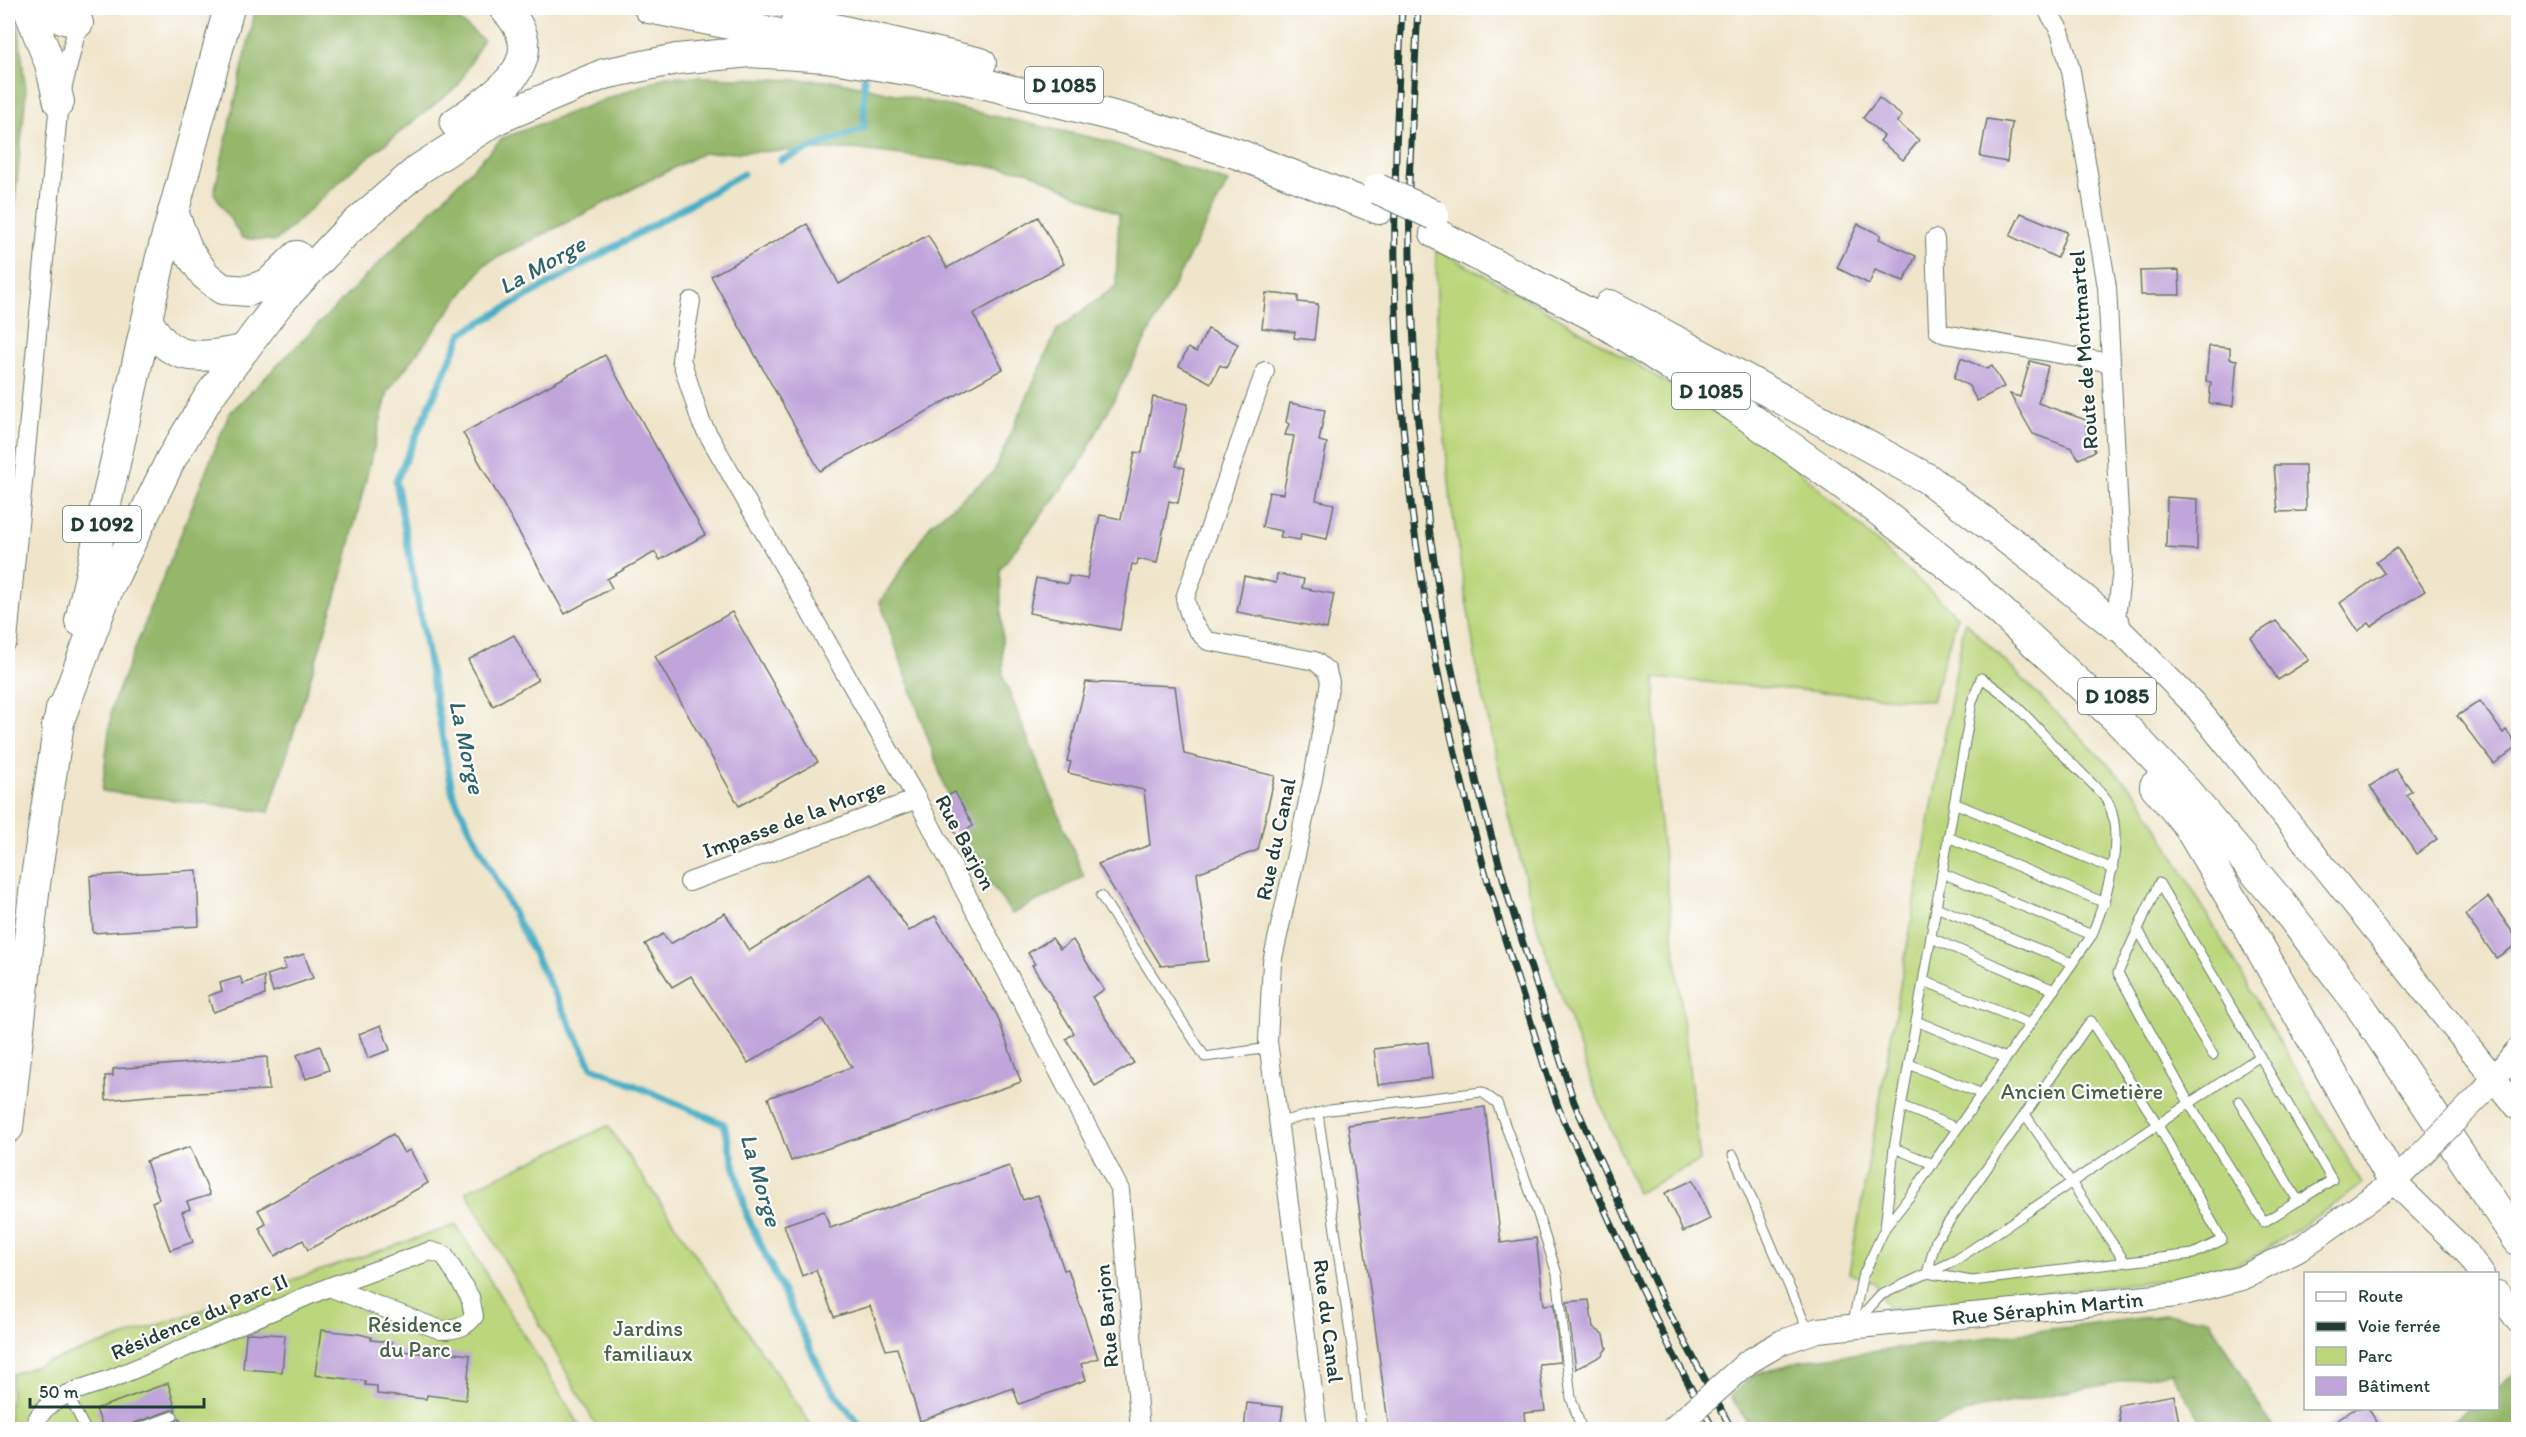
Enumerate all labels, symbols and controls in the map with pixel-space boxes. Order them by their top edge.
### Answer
road number: D 1085 [1025,67,1103,103]
water label: La Morge [493,228,592,300]
street label: Route de Montmartel [2063,249,2104,450]
road number: D 1085 [1672,373,1750,409]
road number: D 1092 [63,506,141,542]
road number: D 1085 [2078,678,2156,714]
water label: La Morge [443,697,492,798]
street label: Impasse de la Morge [699,773,889,864]
street label: Rue du Canal [1249,775,1302,903]
street label: Rue Barjon [929,790,1002,895]
park label: Ancien Cimetière [2001,1078,2163,1105]
water label: La Morge [734,1130,789,1231]
street label: Rue du Canal [1308,1258,1349,1385]
street label: Rue Barjon [1088,1262,1124,1369]
street label: Résidence du Parc II [107,1267,292,1366]
legend [2304,1272,2499,1410]
street label: Rue Séraphin Martin [1951,1285,2145,1331]
text: Route [2358,1285,2403,1307]
park label: Résidence du Parc [368,1311,462,1363]
park label: Jardins familiaux [604,1315,693,1367]
text: Voie ferrée [2358,1315,2440,1337]
text: Parc [2358,1345,2392,1367]
scale bar [30,1371,204,1409]
text: Bâtiment [2358,1375,2431,1397]
text: 50 m [39,1381,79,1403]

